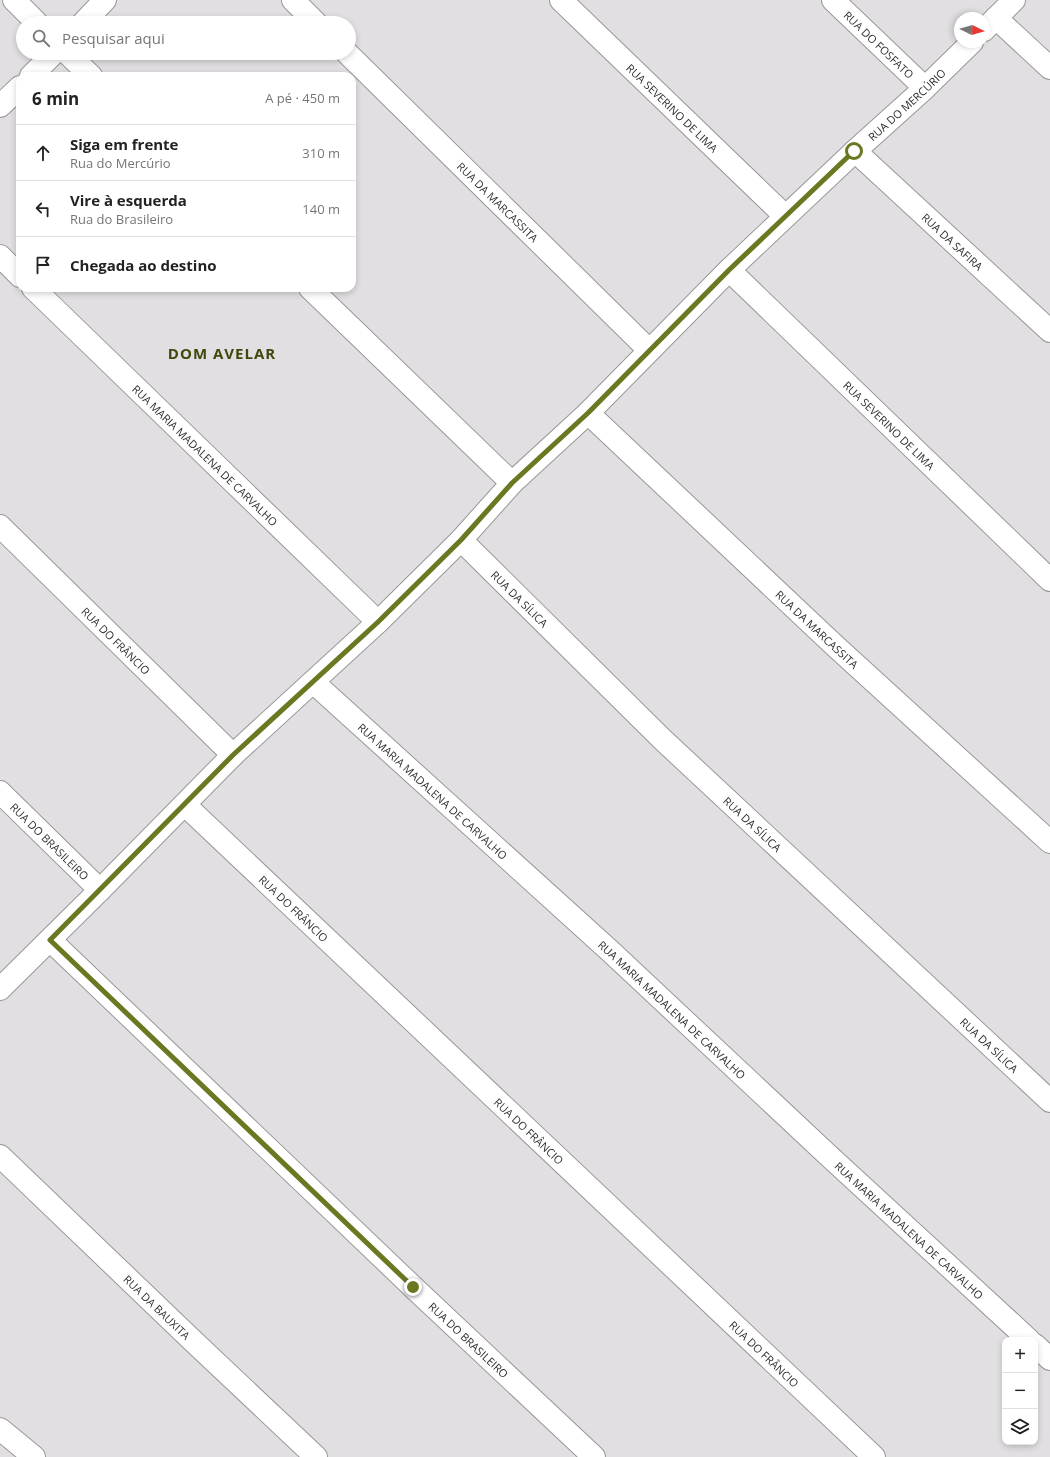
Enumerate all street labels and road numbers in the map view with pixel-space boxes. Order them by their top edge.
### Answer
street label: RUA DO FOSFATO [841,7,918,81]
street label: RUA SEVERINO DE LIMA [624,60,722,155]
street label: RUA DO MERCÚRIO [864,65,948,144]
street label: RUA DA MARCASSITA [454,158,542,245]
street label: RUA DA SAFIRA [919,209,987,273]
street label: RUA SEVERINO DE LIMA [840,377,938,473]
street label: RUA MARIA MADALENA DE CARVALHO [130,381,281,529]
street label: RUA DA SÍLICA [488,567,552,630]
street label: RUA DA MARCASSITA [773,587,862,671]
street label: RUA DO FRÂNCIO [79,603,154,677]
street label: RUA MARIA MADALENA DE CARVALHO [355,719,511,862]
street label: RUA DA SÍLICA [720,793,785,855]
street label: RUA DO BRASILEIRO [7,799,93,883]
street label: RUA DO FRÂNCIO [256,872,332,945]
street label: RUA MARIA MADALENA DE CARVALHO [595,937,749,1082]
street label: RUA DA SÍLICA [957,1014,1022,1076]
street label: RUA DO FRÂNCIO [491,1094,567,1167]
street label: RUA MARIA MADALENA DE CARVALHO [832,1158,987,1302]
street label: RUA DA BAUXITA [121,1271,194,1342]
street label: RUA DO BRASILEIRO [426,1298,512,1381]
street label: RUA DO FRÂNCIO [727,1317,803,1390]

